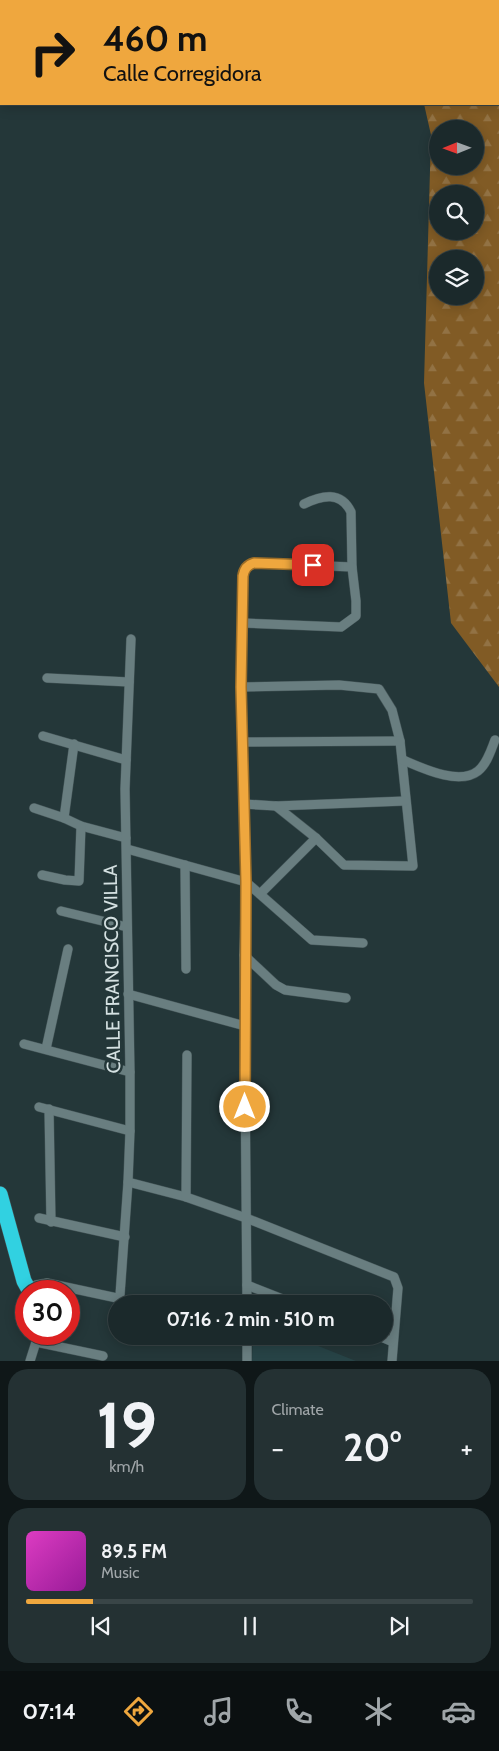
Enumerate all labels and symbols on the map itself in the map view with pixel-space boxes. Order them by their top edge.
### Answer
north arrow [429,120,484,175]
pin [292,544,334,586]
street label: CALLE FRANCISCO VILLA [99,864,125,1074]
position arrow [218,1080,270,1132]
speed limit sign: 30 [15,1280,80,1345]

